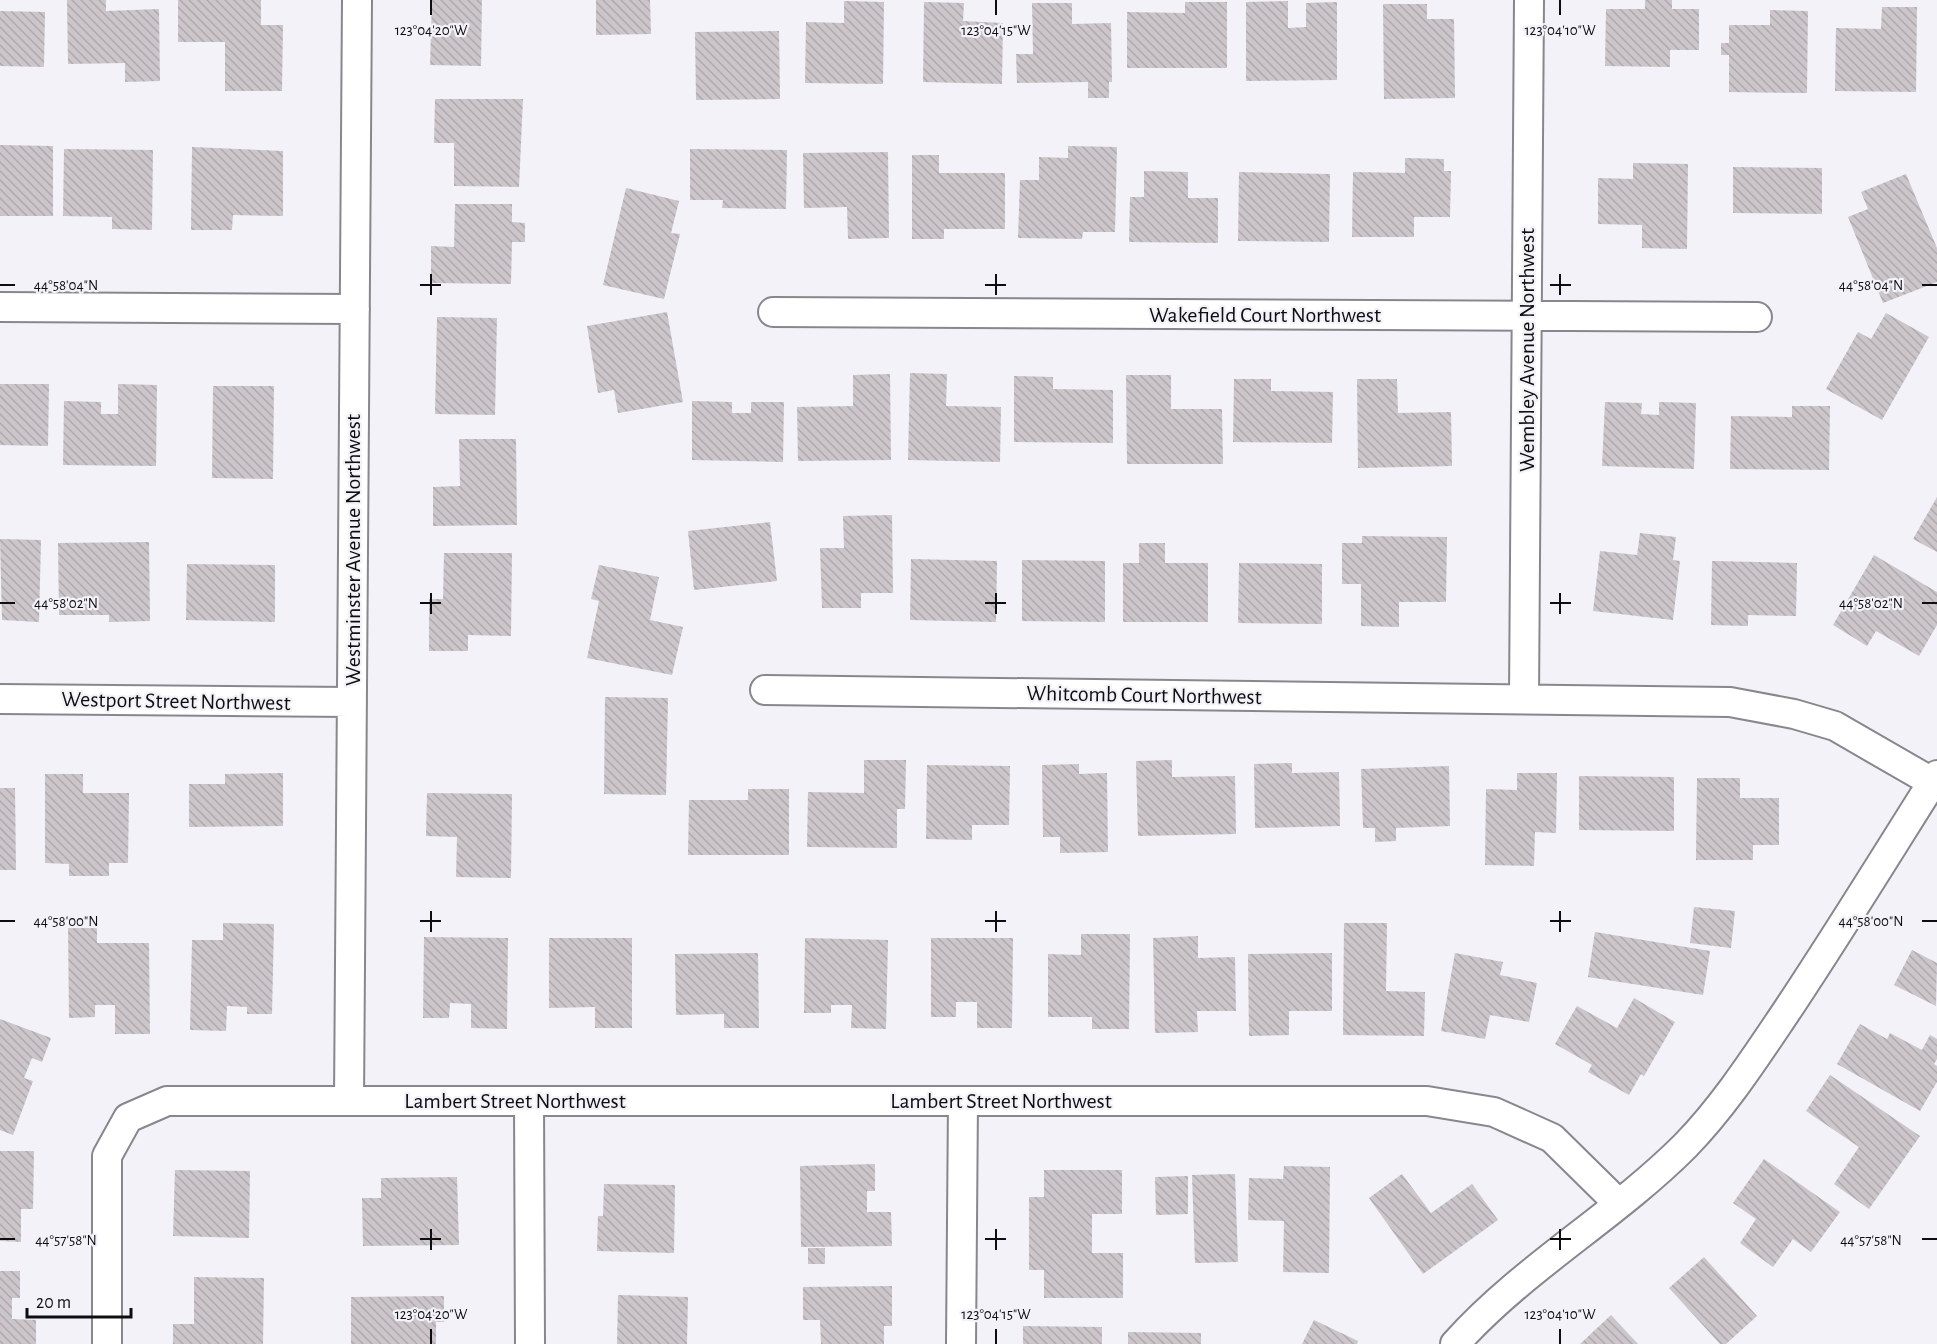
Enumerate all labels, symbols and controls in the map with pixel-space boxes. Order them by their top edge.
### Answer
text: 123°04'20"W [395,23,468,38]
text: 123°04'15"W [961,23,1031,38]
text: 123°04'10"W [1524,23,1596,38]
street label: Wembley Avenue Northwest [1516,228,1538,472]
text: 44°58'04"N [34,278,98,293]
text: 44°58'04"N [1839,278,1903,293]
street label: Wakefield Court Northwest [1149,304,1381,326]
street label: Westminster Avenue Northwest [342,414,364,686]
text: 44°58'02"N [34,596,98,611]
text: 44°58'02"N [1839,596,1903,611]
street label: Whitcomb Court Northwest [1026,682,1262,708]
street label: Westport Street Northwest [61,688,291,714]
text: 44°58'00"N [34,914,98,929]
text: 44°58'00"N [1839,914,1903,929]
street label: Lambert Street Northwest [404,1090,626,1112]
street label: Lambert Street Northwest [890,1090,1112,1112]
text: 44°57'58"N [35,1233,97,1248]
text: 44°57'58"N [1840,1233,1902,1248]
scale bar [27,1281,130,1319]
text: 20 m [36,1294,71,1312]
text: 123°04'20"W [395,1307,468,1322]
text: 123°04'15"W [961,1307,1031,1322]
text: 123°04'10"W [1524,1307,1596,1322]

